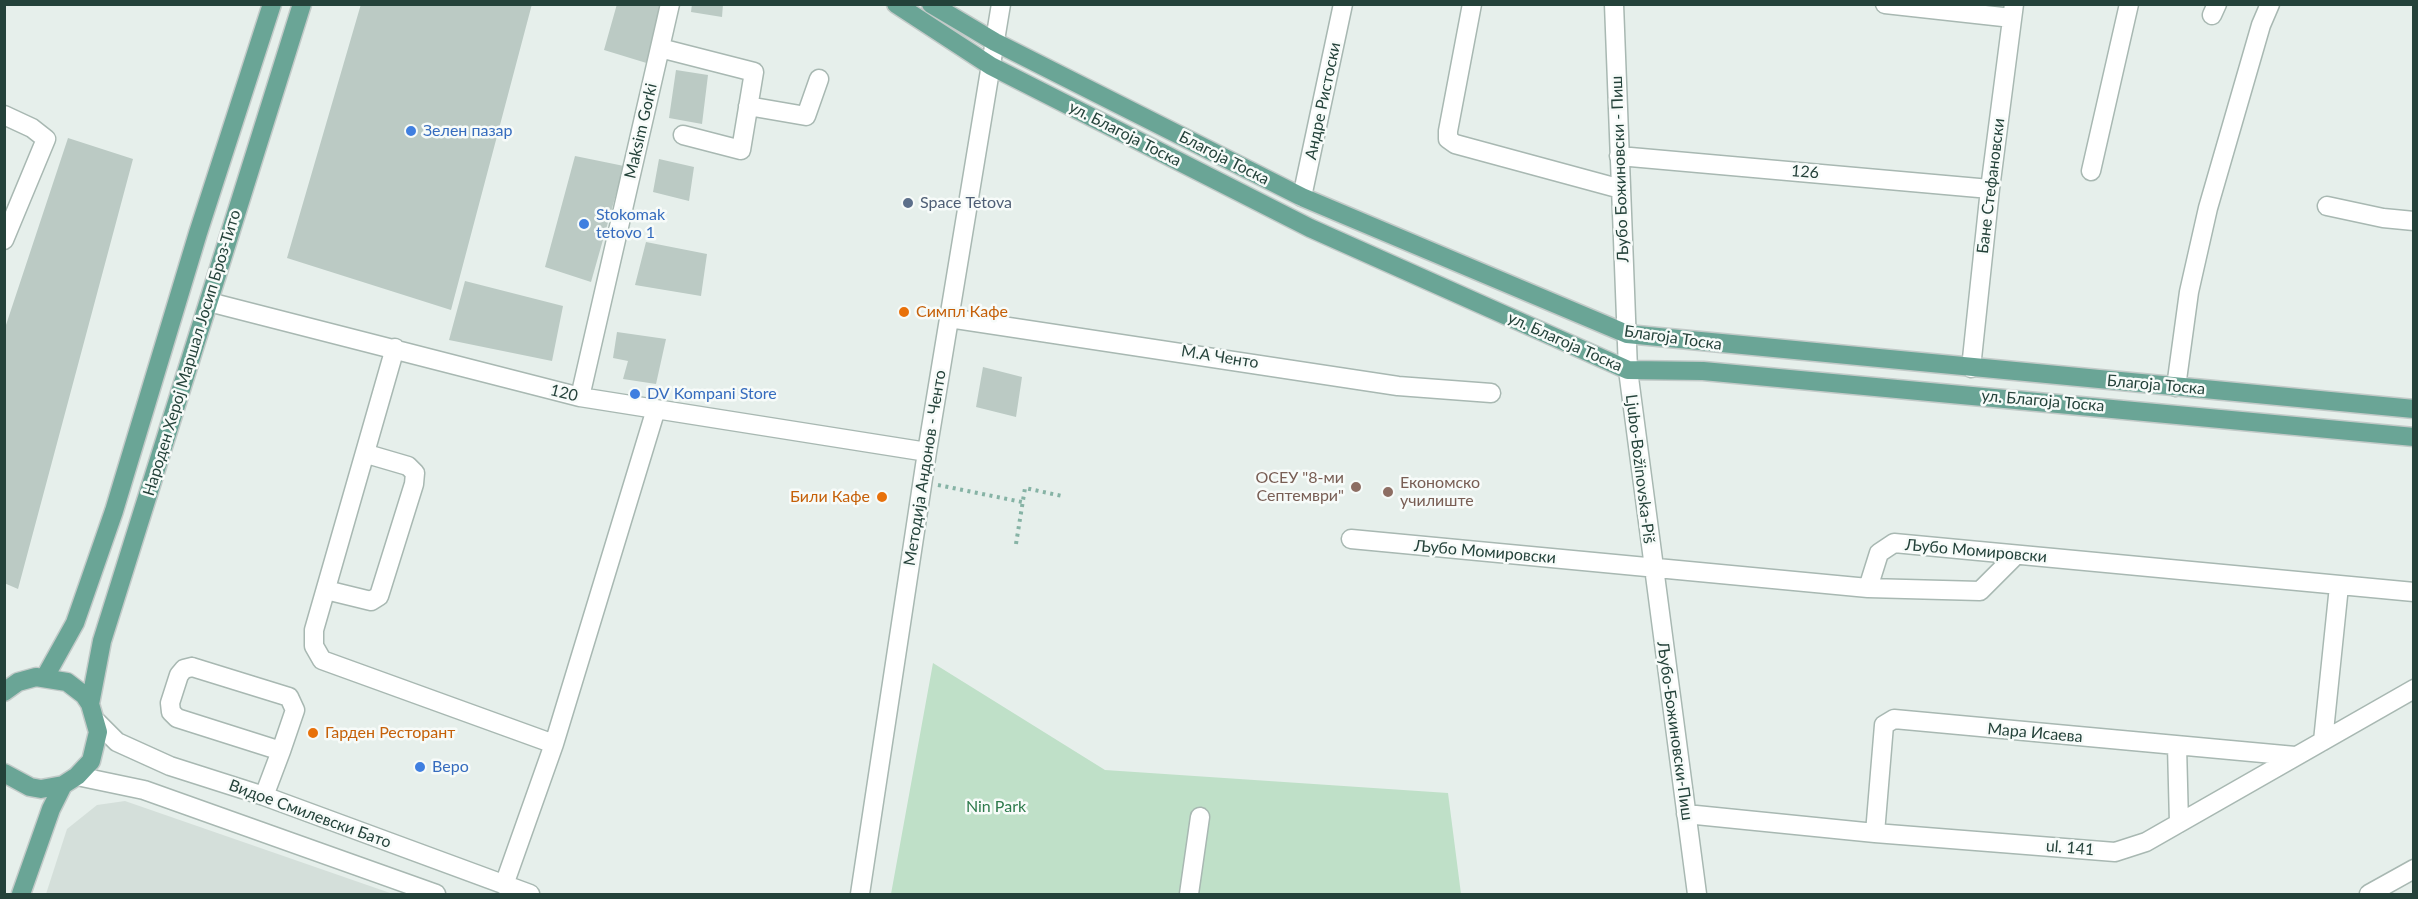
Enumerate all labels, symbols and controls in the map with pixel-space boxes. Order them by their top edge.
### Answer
street label: Андре Ристоски [1301,41,1345,161]
street label: Љубо Божиновски - Пиш [1607,75,1633,263]
street label: Maksim Gorki [621,81,661,181]
street label: ул. Благоја Тоска [1066,97,1184,171]
street label: Бане Стефановски [1973,117,2009,255]
place label: Зелен пазар [423,121,513,141]
marker: Зелен пазар [404,124,418,138]
street label: Благоја Тоска [1176,127,1272,189]
street label: 126 [1790,161,1820,183]
place label: Space Tetova [920,193,1012,213]
marker: Space Tetova [901,196,915,210]
place label: Stokomak tetovo 1 [596,205,665,243]
street label: Народен Херој Маршал Јосип Броз-Тито [139,208,245,498]
marker: Stokomak tetovo 1 [577,217,591,231]
place label: Симпл Кафе [916,302,1008,322]
marker: Симпл Кафе [897,305,911,319]
street label: ул. Благоја Тоска [1505,308,1625,376]
street label: Благоја Тоска [1623,322,1723,354]
street label: М.А Ченто [1180,341,1260,373]
street label: Методија Андонов - Ченто [900,369,950,567]
street label: Благоја Тоска [2106,371,2206,399]
street label: 120 [548,380,580,406]
place label: DV Kompani Store [647,384,777,404]
street label: ул. Благоја Тоска [1981,386,2105,416]
marker: DV Kompani Store [628,387,642,401]
street label: Ljubo-Božinovska-Piš [1621,393,1659,545]
place label: ОСЕУ "8-ми Септември" [1256,468,1344,506]
place label: Економско училиште [1400,473,1480,511]
marker: ОСЕУ "8-ми Септември" [1349,480,1363,494]
marker: Економско училиште [1381,485,1395,499]
place label: Били Кафе [790,487,870,507]
marker: Били Кафе [875,490,889,504]
street label: Љубо Момировски [1904,535,2048,567]
street label: Љубо Момировски [1413,536,1557,568]
street label: Љубо-Божиновски-Пиш [1653,640,1697,822]
street label: Мара Исаева [1987,719,2083,747]
place label: Гарден Ресторант [325,723,455,743]
marker: Гарден Ресторант [306,726,320,740]
place label: Веро [432,757,469,777]
marker: Веро [413,760,427,774]
street label: Видое Смилевски Бато [226,776,394,852]
park label: Nin Park [966,797,1026,817]
street label: ul. 141 [2045,836,2095,860]

